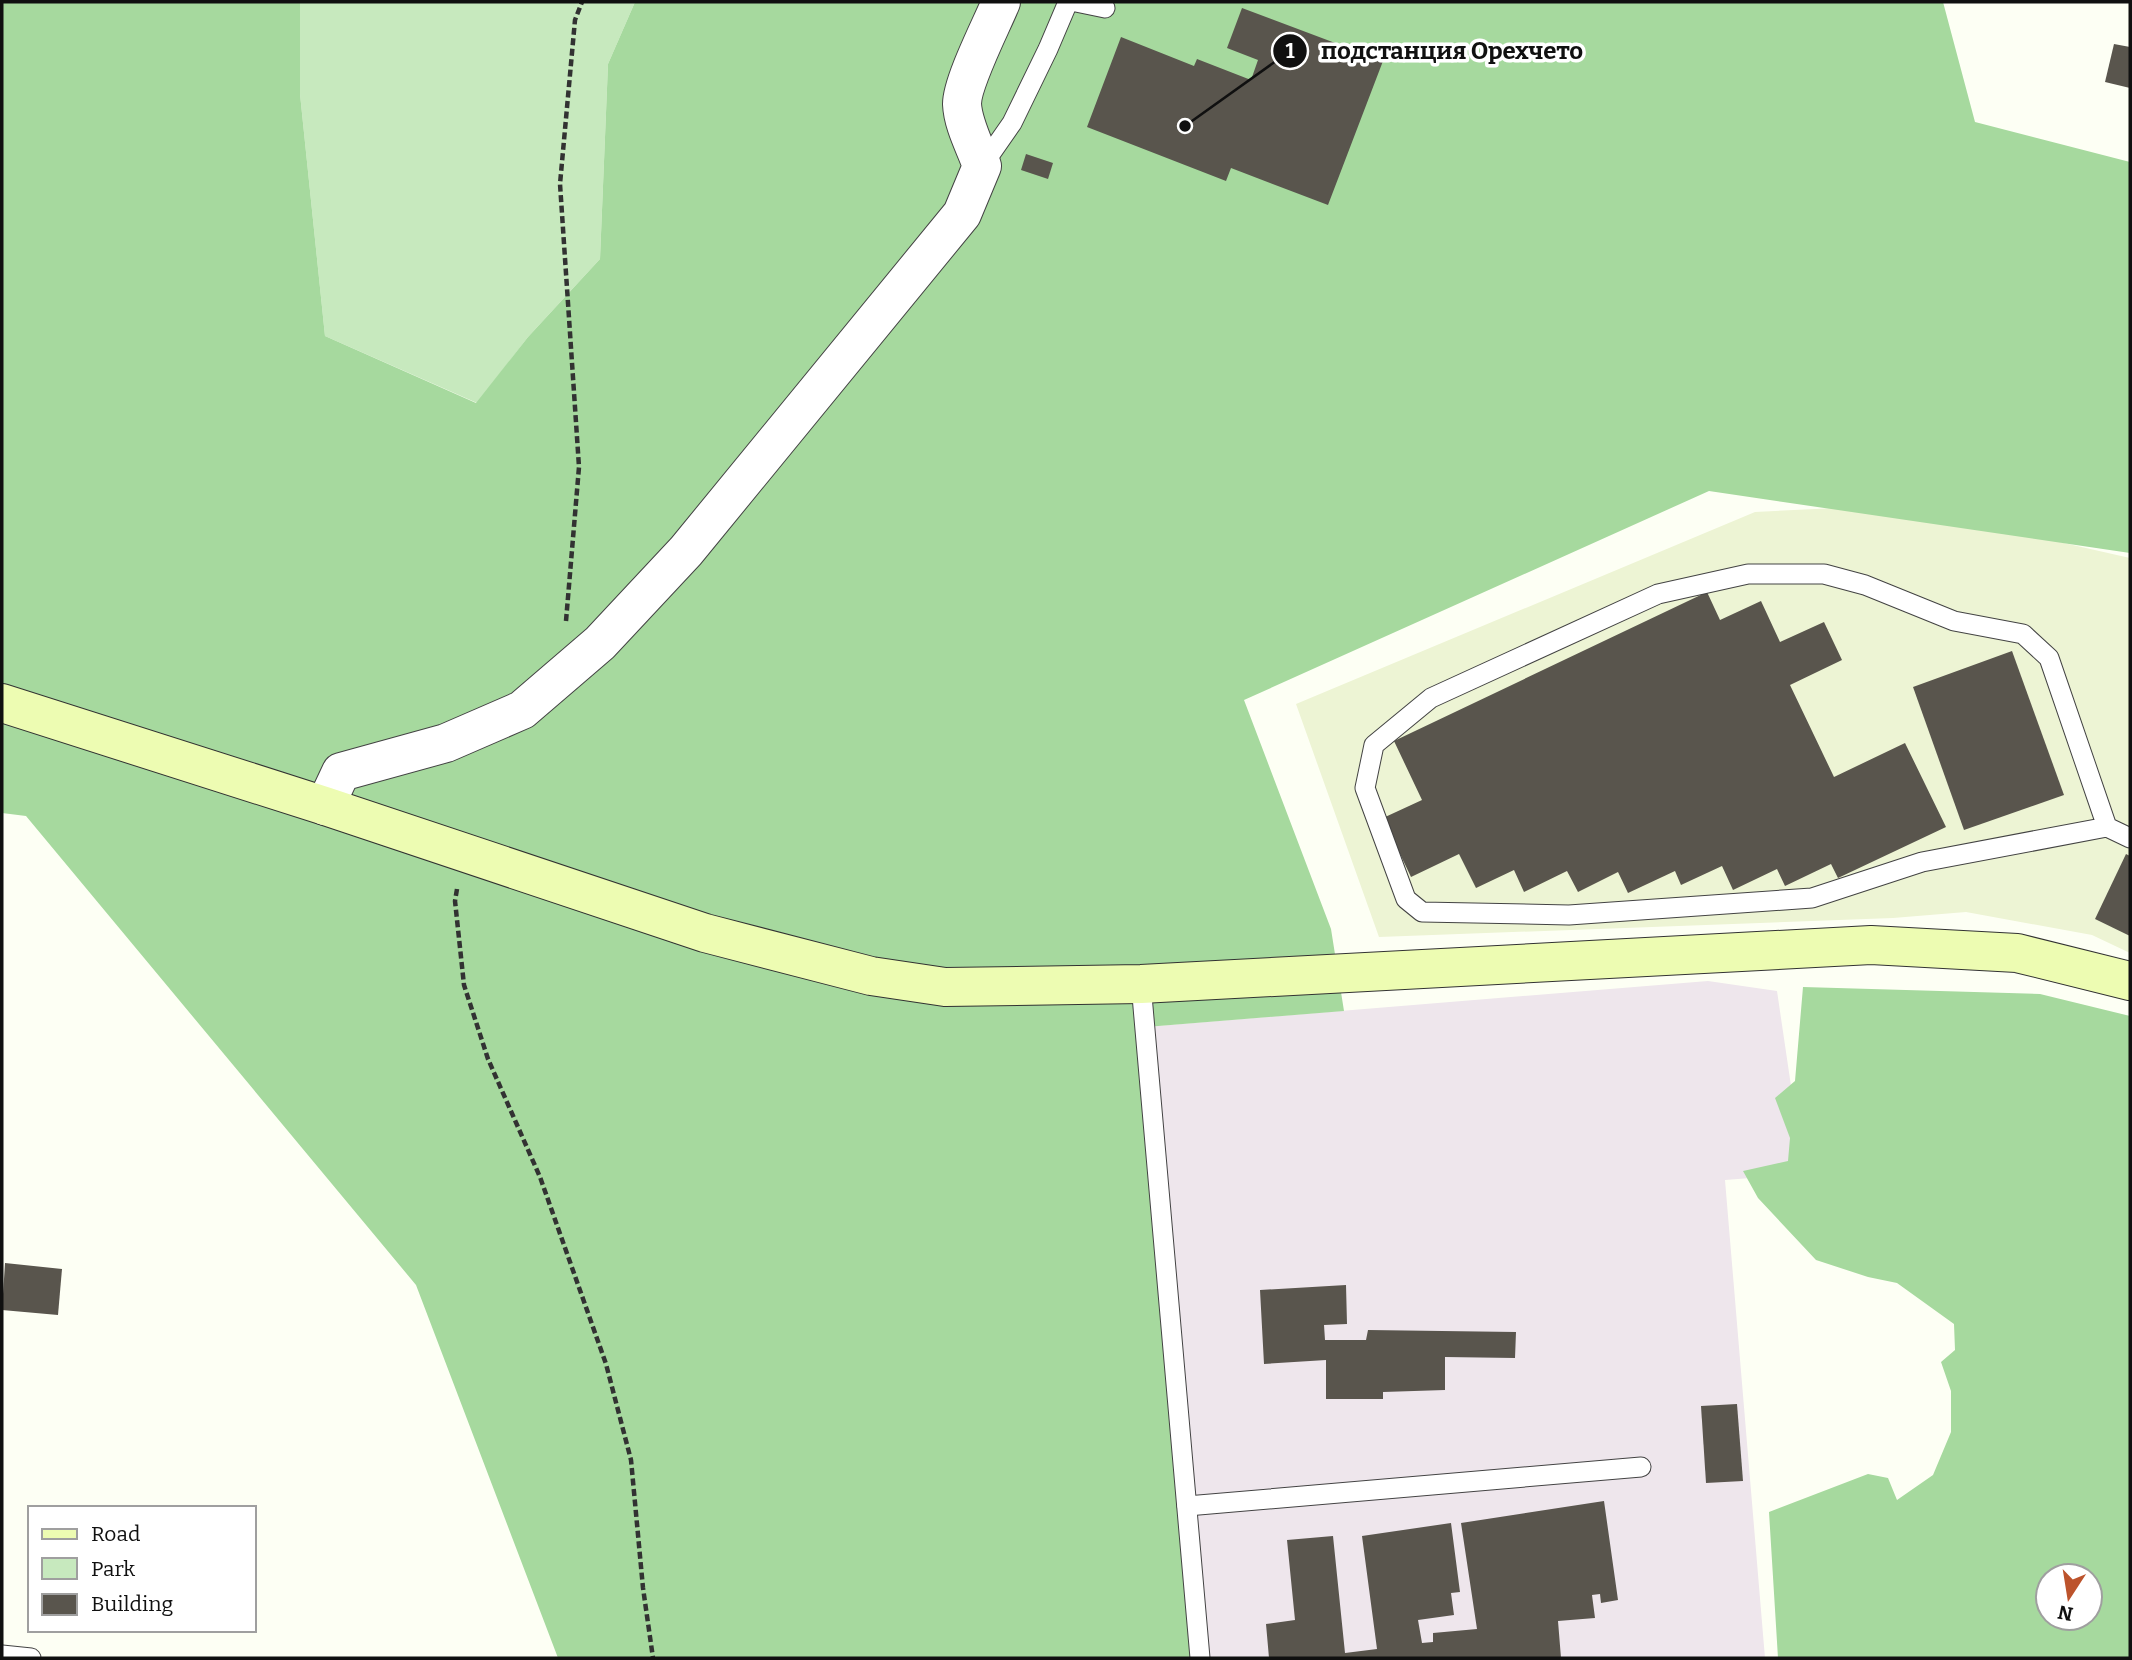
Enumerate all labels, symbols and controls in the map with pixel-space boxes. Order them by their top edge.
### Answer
callout: подстанция Орехчето [1272,28,1597,73]
text: подстанция Орехчето [1321,37,1583,65]
text: 1 [1285,38,1295,64]
legend [28,1506,256,1632]
text: Road [91,1521,140,1547]
text: Park [91,1556,135,1582]
north arrow [2034,1562,2104,1632]
text: Building [91,1591,174,1617]
text: N [2056,1600,2075,1626]

